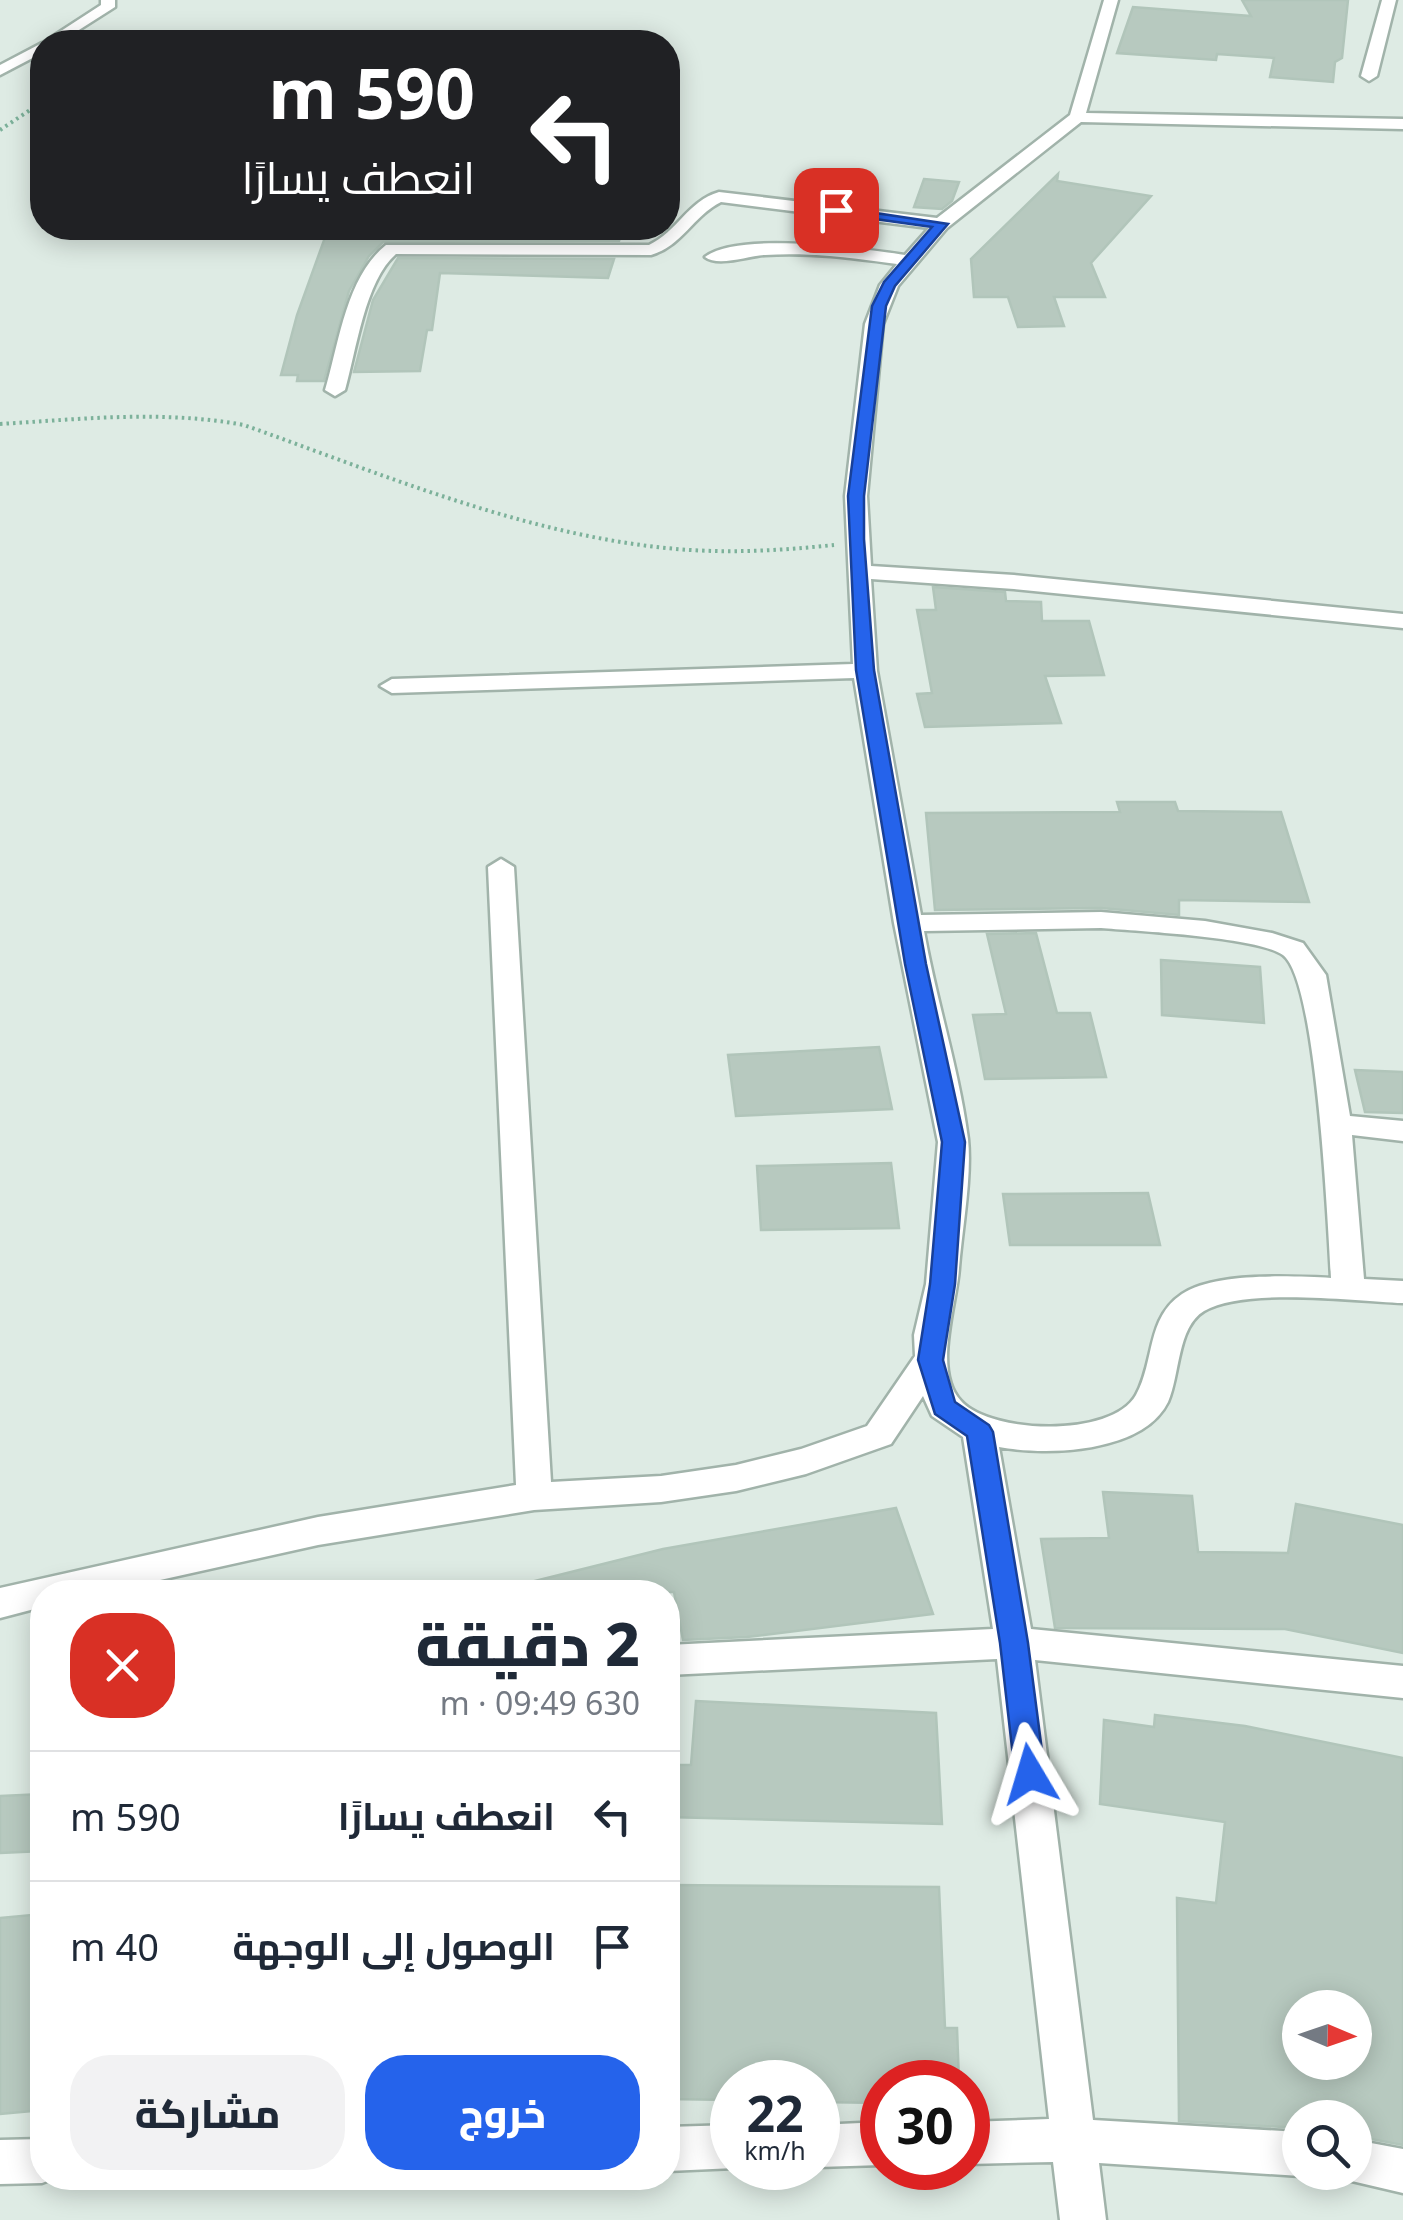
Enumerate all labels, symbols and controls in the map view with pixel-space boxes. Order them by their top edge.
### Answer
text: 590 m [268,44,475,140]
icon: left [510,70,640,200]
text: انعطف يسارًا [241,146,475,207]
pin [794,168,879,253]
icon: arrive [809,183,864,238]
text: 2 دقيقة [415,1602,640,1684]
button: close [70,1613,175,1718]
text: 630 m · 09:49 [440,1681,640,1724]
position arrow [978,1722,1082,1826]
text: انعطف يسارًا [338,1789,555,1841]
icon: left [585,1789,640,1844]
text: 590 m [70,1790,181,1842]
text: الوصول إلى الوجهة [232,1919,555,1971]
icon: arrive [585,1919,640,1974]
text: 40 m [70,1920,159,1972]
north arrow [1282,1990,1372,2080]
map controls [1282,1990,1372,2190]
button: مشاركة [70,2055,345,2170]
button: خروج [365,2055,640,2170]
speed limit sign: 30 [860,2060,990,2190]
text: 22 [746,2079,804,2147]
button: search [1282,2100,1372,2190]
text: km/h [744,2133,806,2167]

